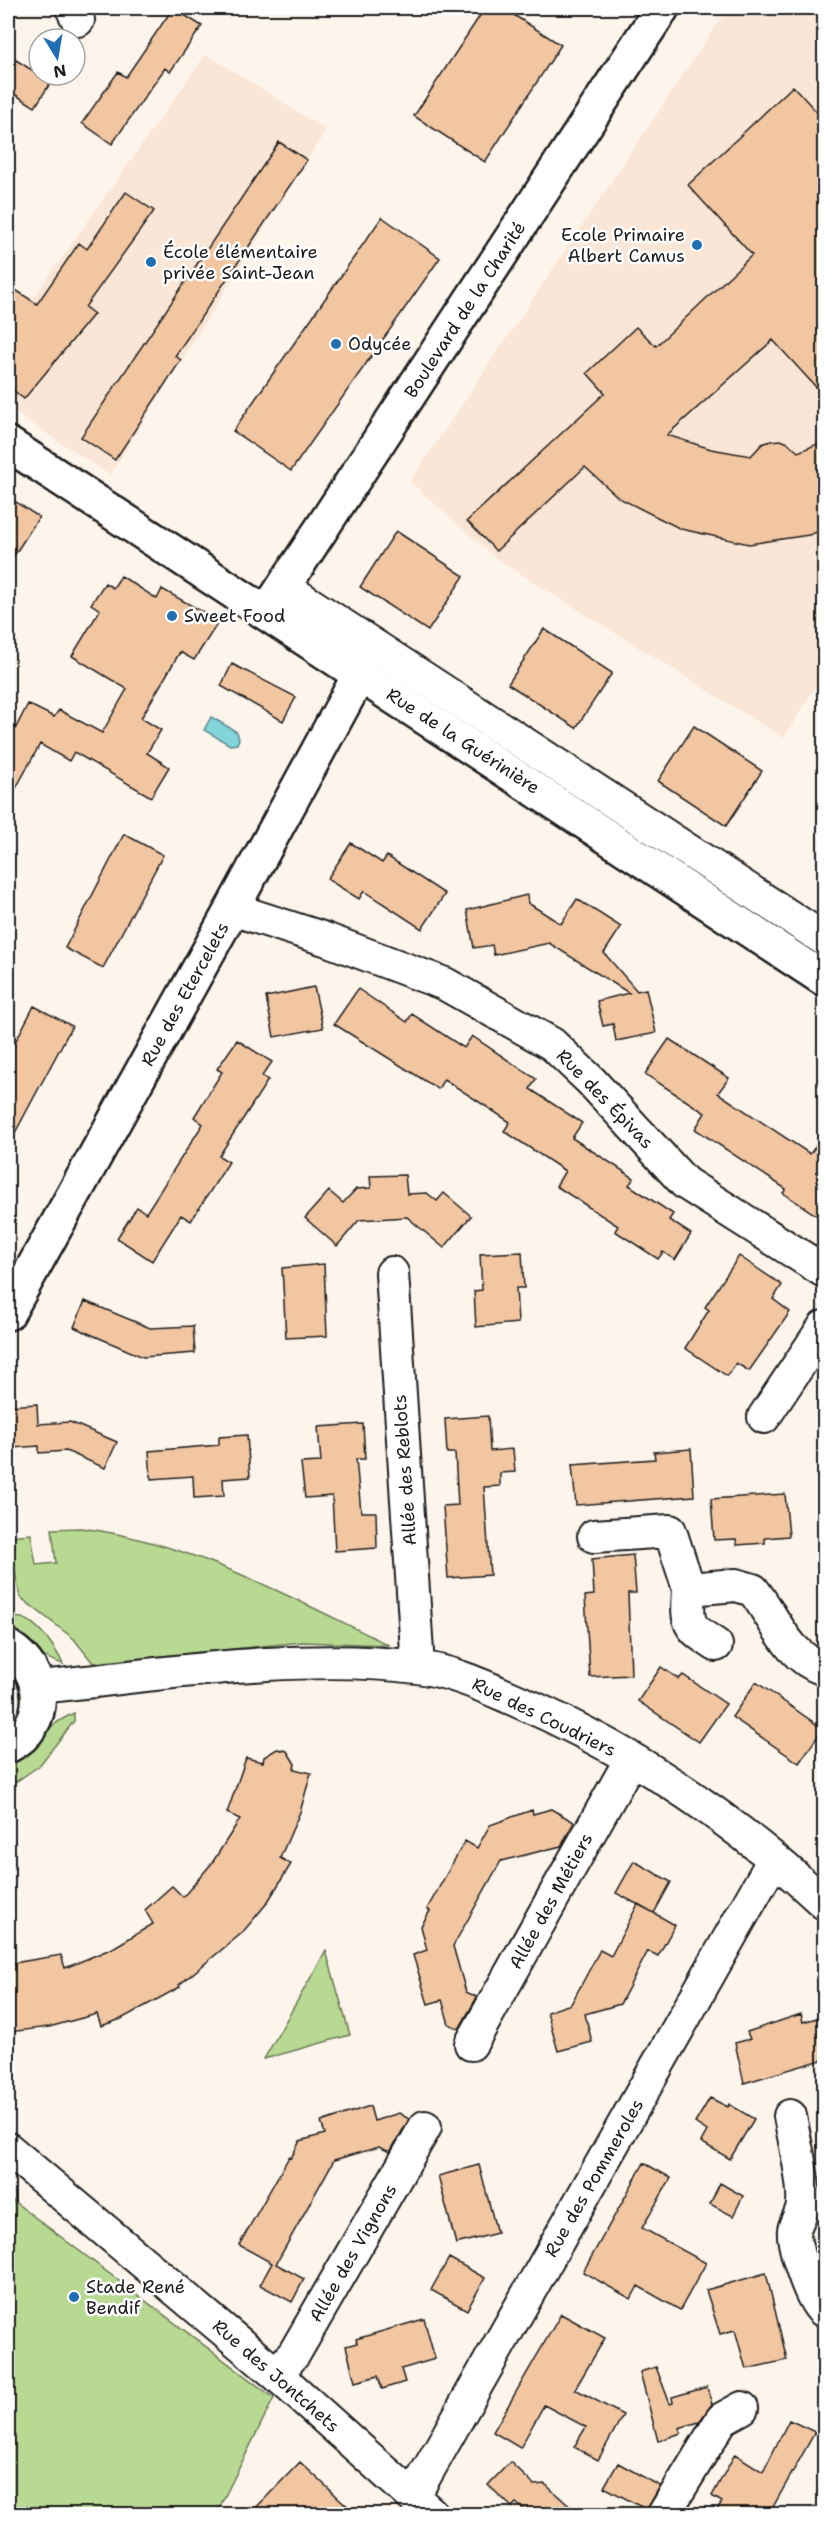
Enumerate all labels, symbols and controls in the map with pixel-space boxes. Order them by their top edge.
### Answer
north arrow [27,27,87,87]
text: N [52,60,68,83]
street label: Boulevard de la Charité [399,217,531,403]
place label: Ecole Primaire Albert Camus [561,223,685,268]
marker: Ecole Primaire Albert Camus [690,238,704,252]
place label: École élémentaire privée Saint-Jean [163,240,318,285]
marker: École élémentaire privée Saint-Jean [144,255,158,269]
place label: Odycée [348,332,411,356]
marker: Odycée [329,337,343,351]
place label: Sweet Food [184,604,285,628]
marker: Sweet Food [165,609,179,623]
street label: Rue de la Guérinière [382,682,544,800]
street label: Rue des Etercelets [135,918,235,1070]
street label: Rue des Épivas [551,1044,659,1154]
street label: Allée des Reblots [388,1394,422,1546]
street label: Rue des Coudriers [468,1672,620,1762]
street label: Allée des Métiers [504,1829,598,1973]
street label: Rue des Pommeroles [539,2095,649,2261]
street label: Allée des Vignons [304,2179,402,2327]
place label: Stade René Bendif [86,2275,185,2320]
marker: Stade René Bendif [67,2290,81,2304]
street label: Rue des Jontchets [207,2314,345,2438]

